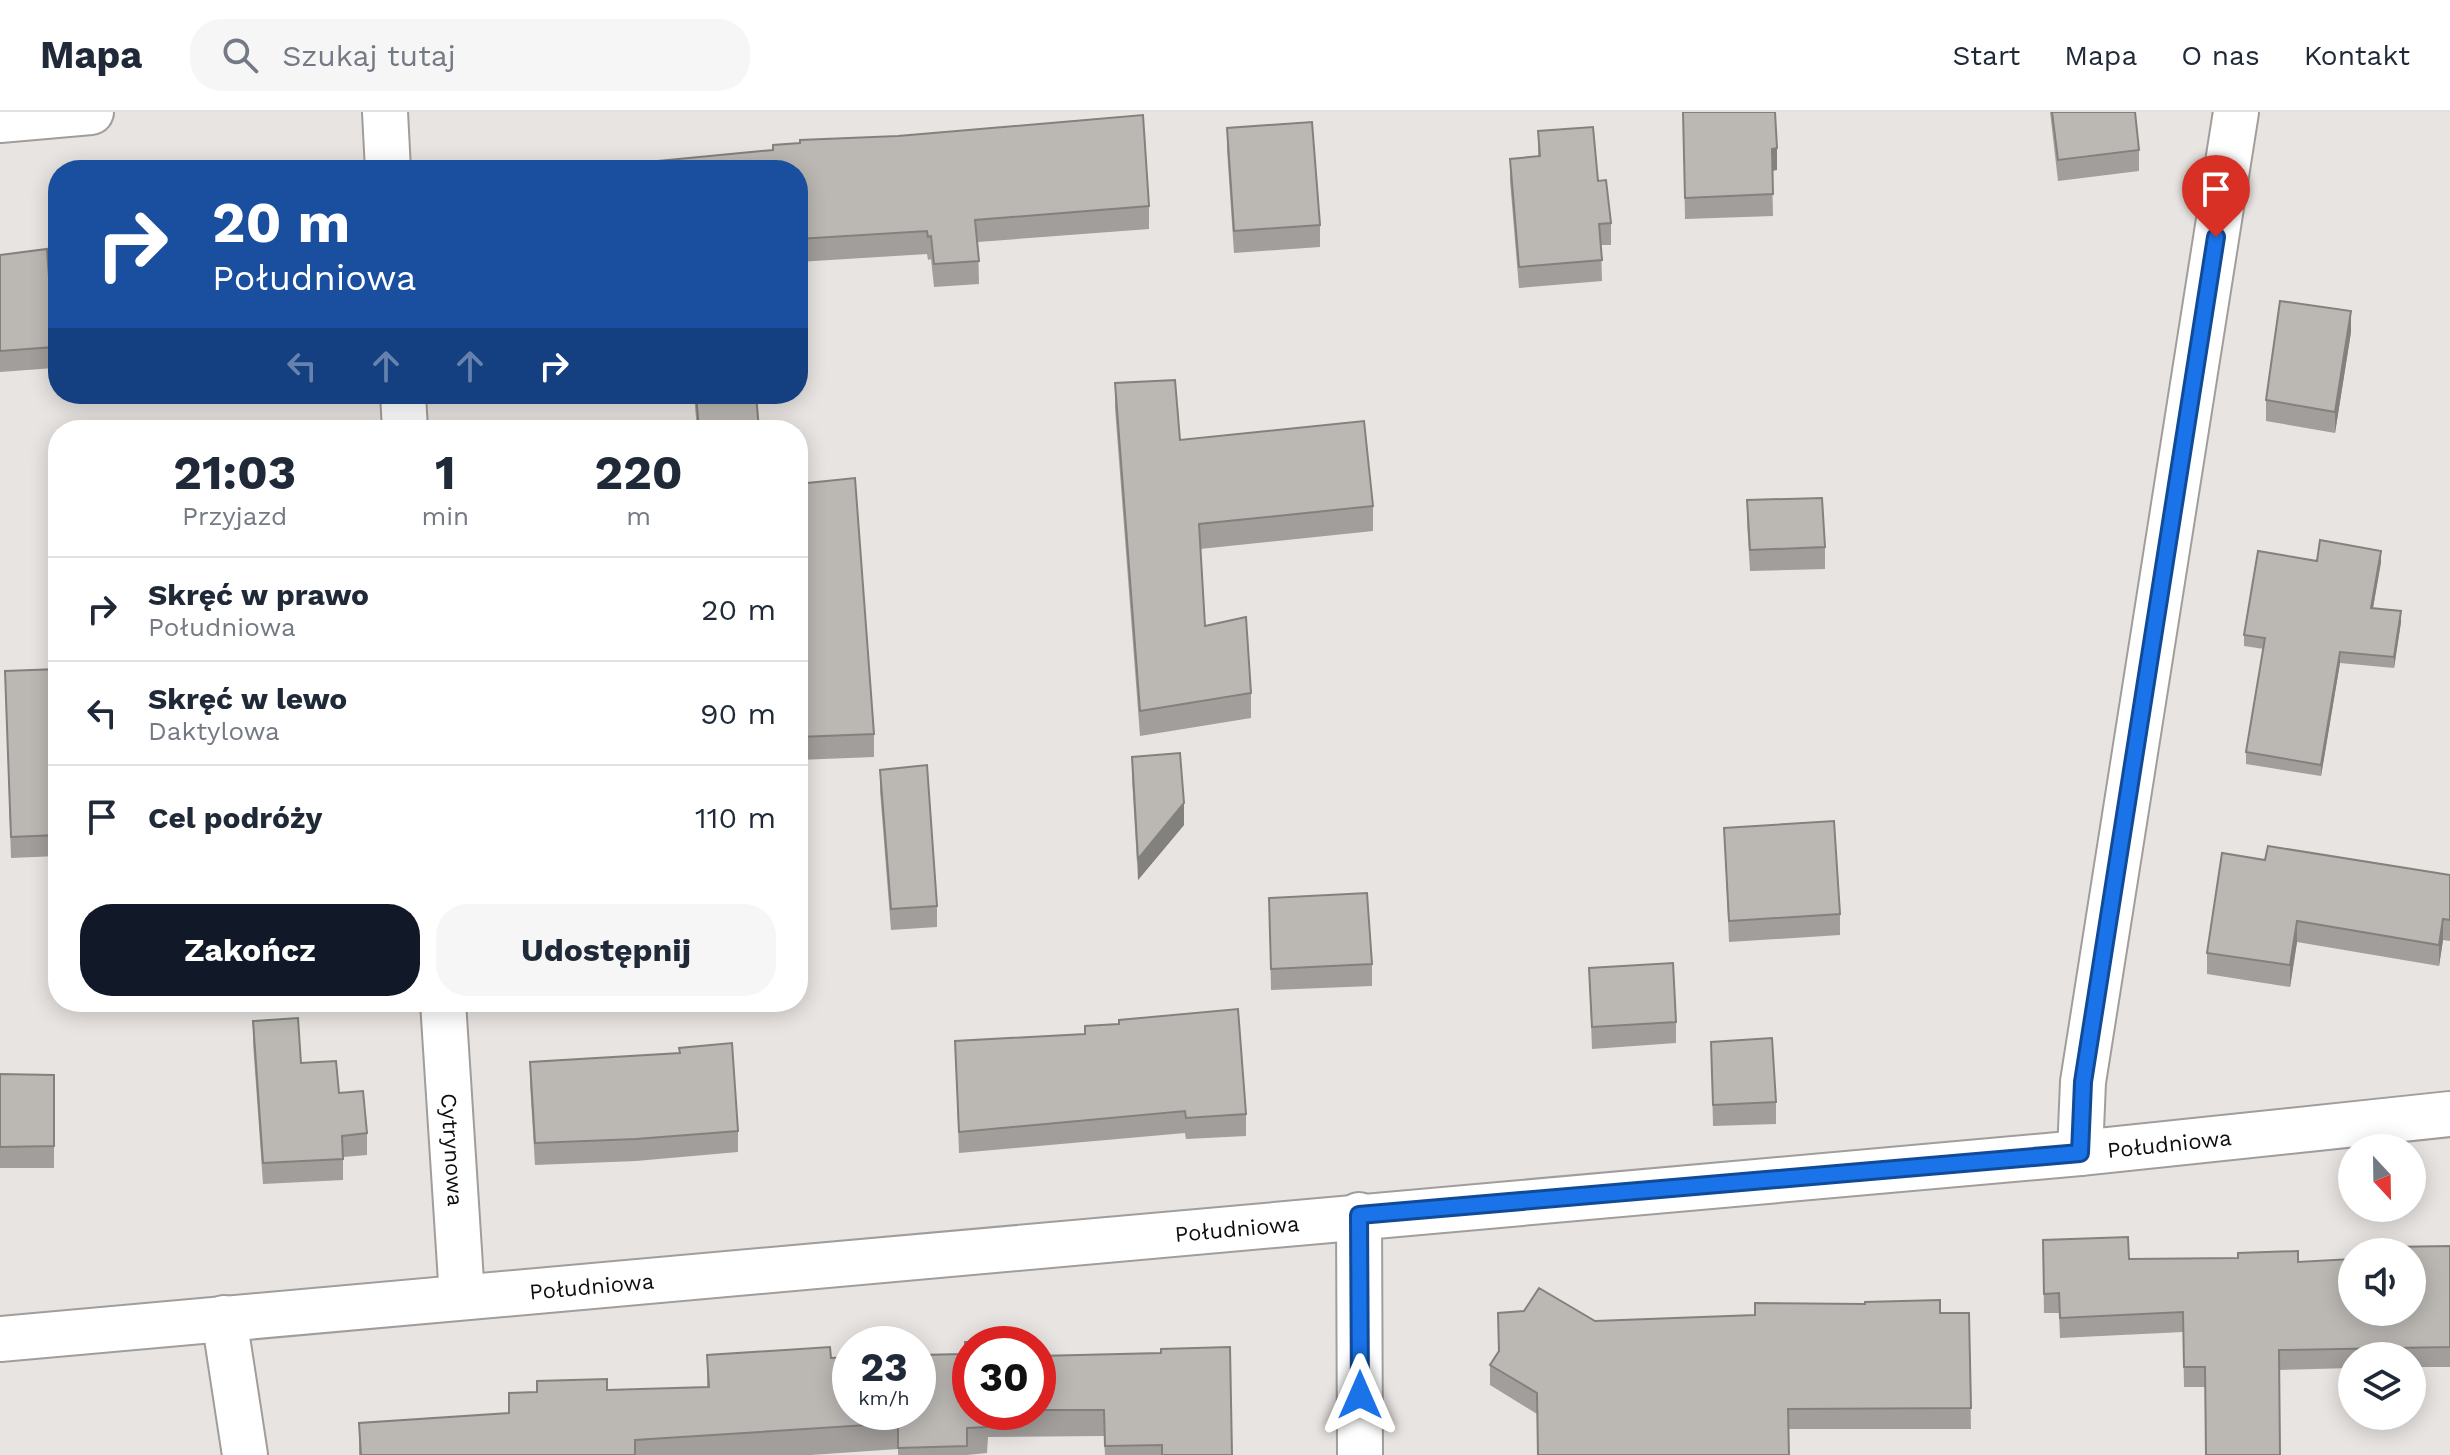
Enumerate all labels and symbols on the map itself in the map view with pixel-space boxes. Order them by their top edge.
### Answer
pin [2182,155,2250,237]
street label: Cytrynowa [436,1092,468,1207]
street label: Południowa [2106,1125,2233,1163]
north arrow [2338,1134,2426,1222]
street label: Południowa [1174,1211,1300,1247]
street label: Południowa [528,1269,655,1305]
speed limit sign: 30 [952,1326,1056,1430]
position arrow [1318,1353,1402,1437]

